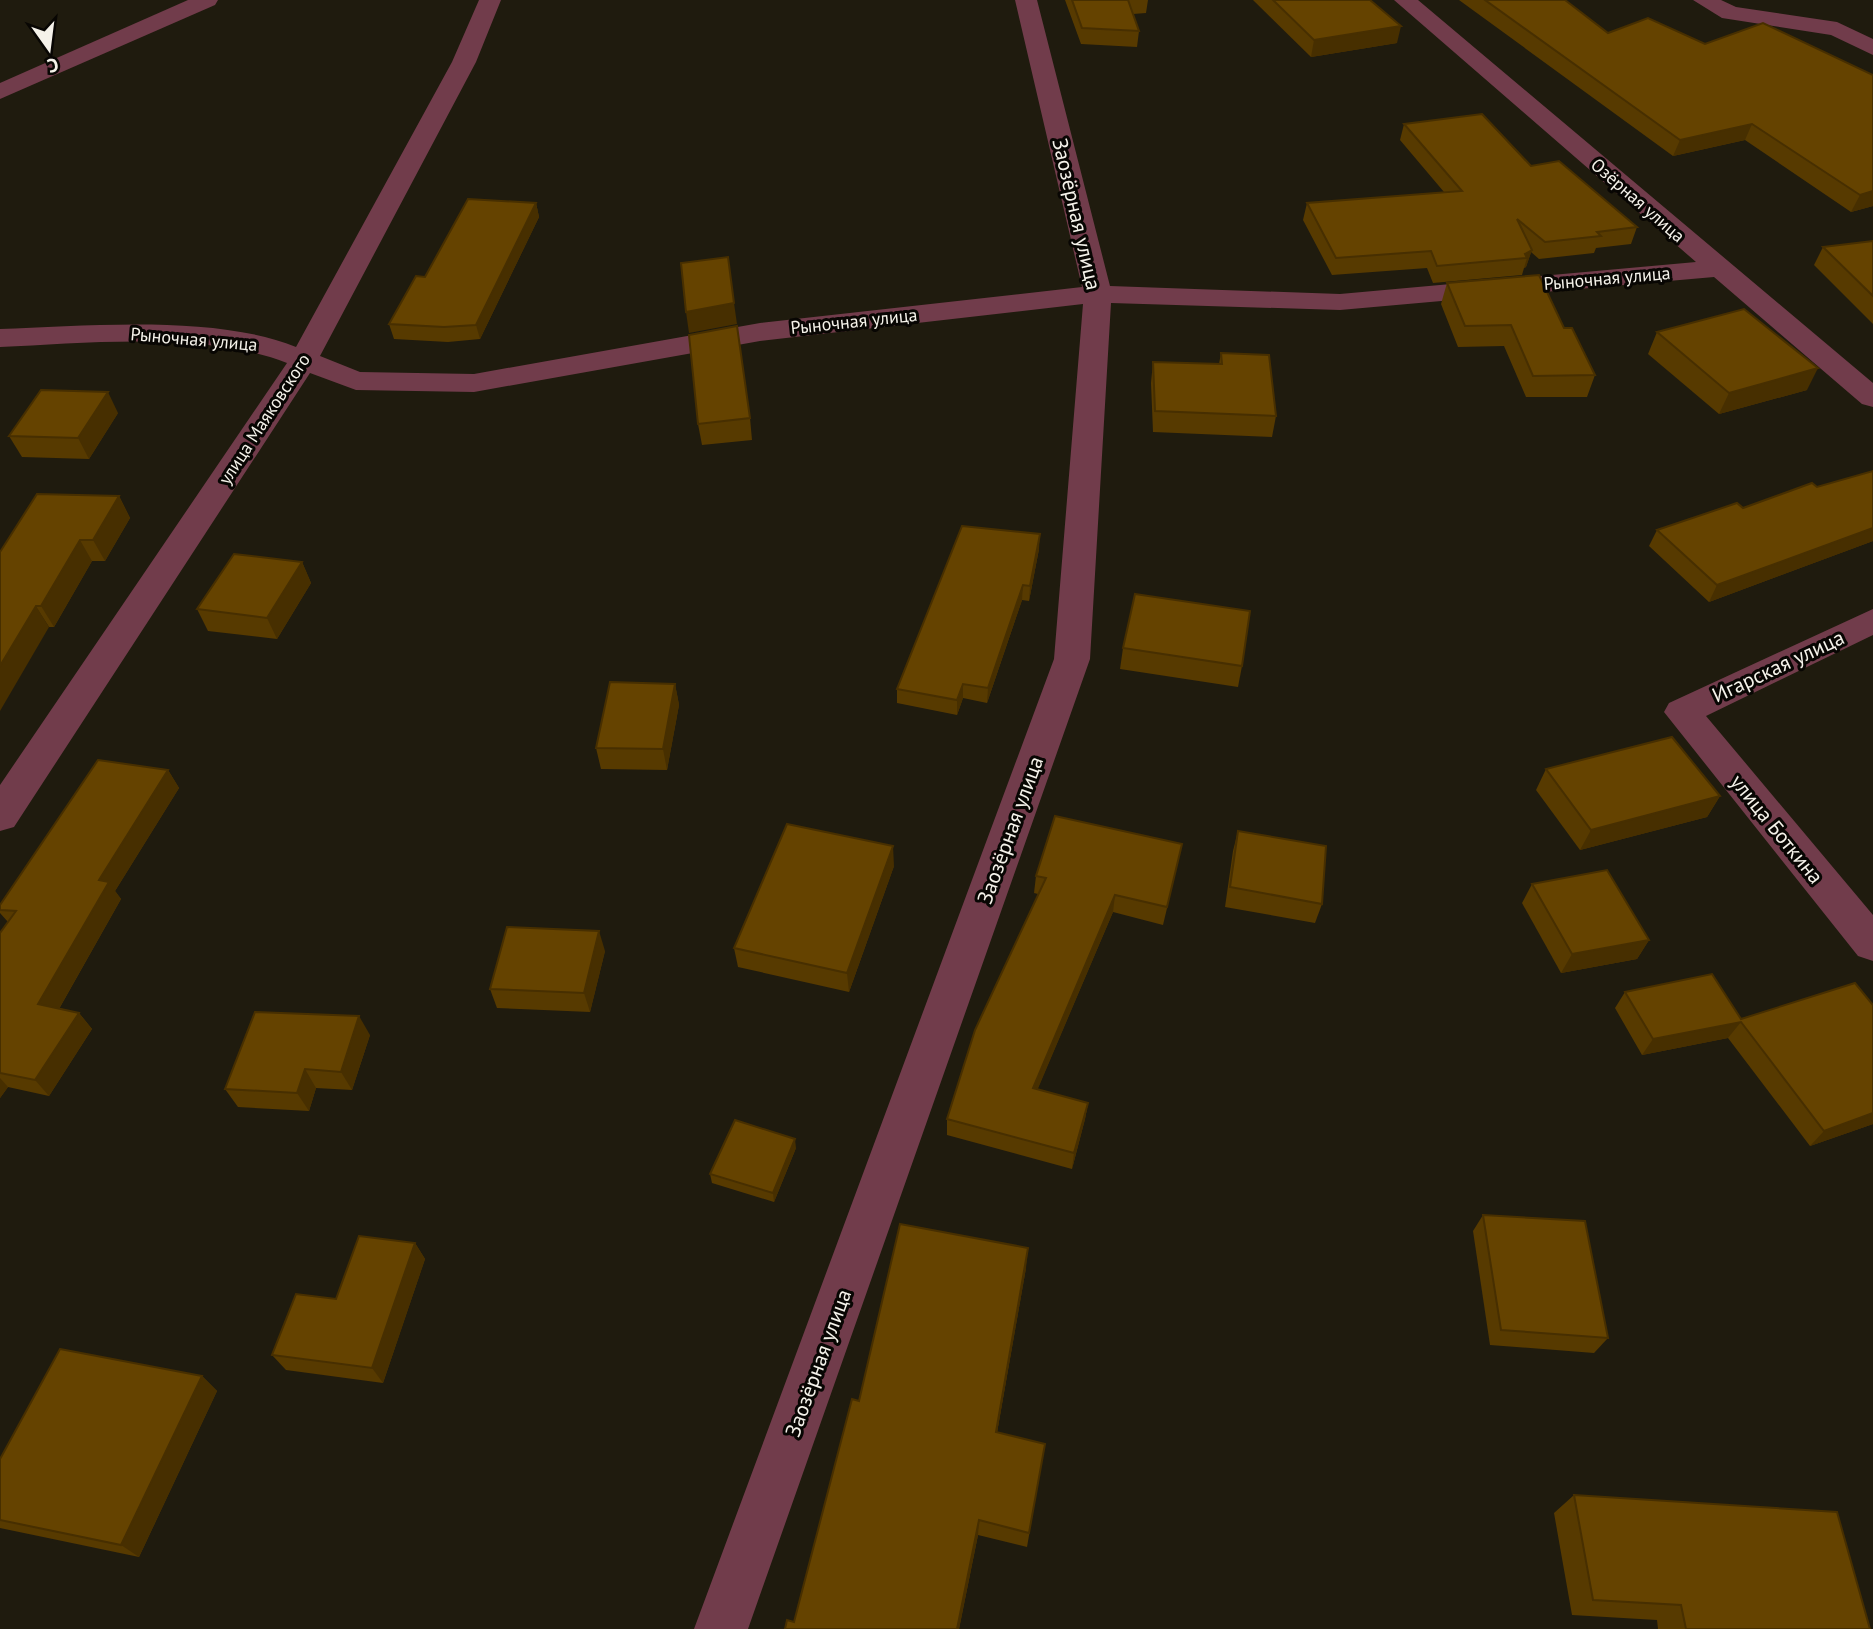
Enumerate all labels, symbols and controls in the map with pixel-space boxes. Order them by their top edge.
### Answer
north arrow [14,14,84,84]
text: С [45,53,61,79]
street label: Заозёрная улица [1046,135,1108,293]
street label: Озёрная улица [1586,153,1690,247]
street label: Рыночная улица [1543,261,1671,295]
street label: Рыночная улица [789,303,919,339]
street label: Рыночная улица [130,322,258,356]
street label: улица Маяковского [213,349,315,489]
street label: Игарская улица [1708,624,1848,708]
street label: Заозёрная улица [971,753,1049,907]
street label: улица Боткина [1725,769,1829,889]
street label: Заозёрная улица [779,1286,857,1440]

